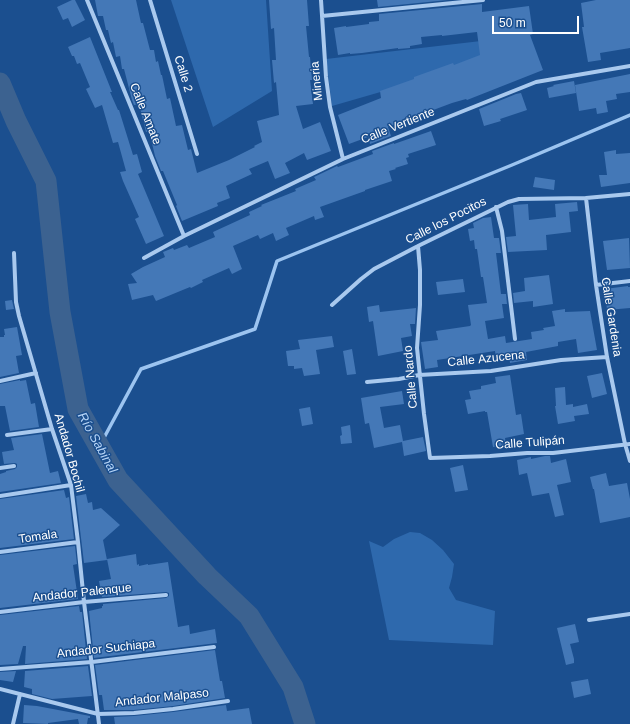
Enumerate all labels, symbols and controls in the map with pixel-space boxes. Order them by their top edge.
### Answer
scale bar [494,8,581,34]
text: 50 m [499,16,526,30]
street label: Calle 2 [171,54,195,94]
street label: Mineria [308,61,326,101]
street label: Calle Amate [126,81,164,147]
street label: Calle Vertiente [359,105,437,147]
street label: Calle los Pocitos [403,194,489,248]
street label: Calle Gardenia [598,276,624,358]
street label: Calle Nardo [401,345,421,409]
street label: Calle Azucena [447,348,525,370]
water label: Río Sabinal [74,410,120,476]
street label: Andador Bochil [51,412,87,494]
street label: Calle Tulipán [495,433,565,453]
street label: Tomala [18,527,58,547]
street label: Andador Palenque [32,581,132,605]
street label: Andador Suchiapa [56,637,156,661]
street label: Andador Malpaso [114,686,210,710]

